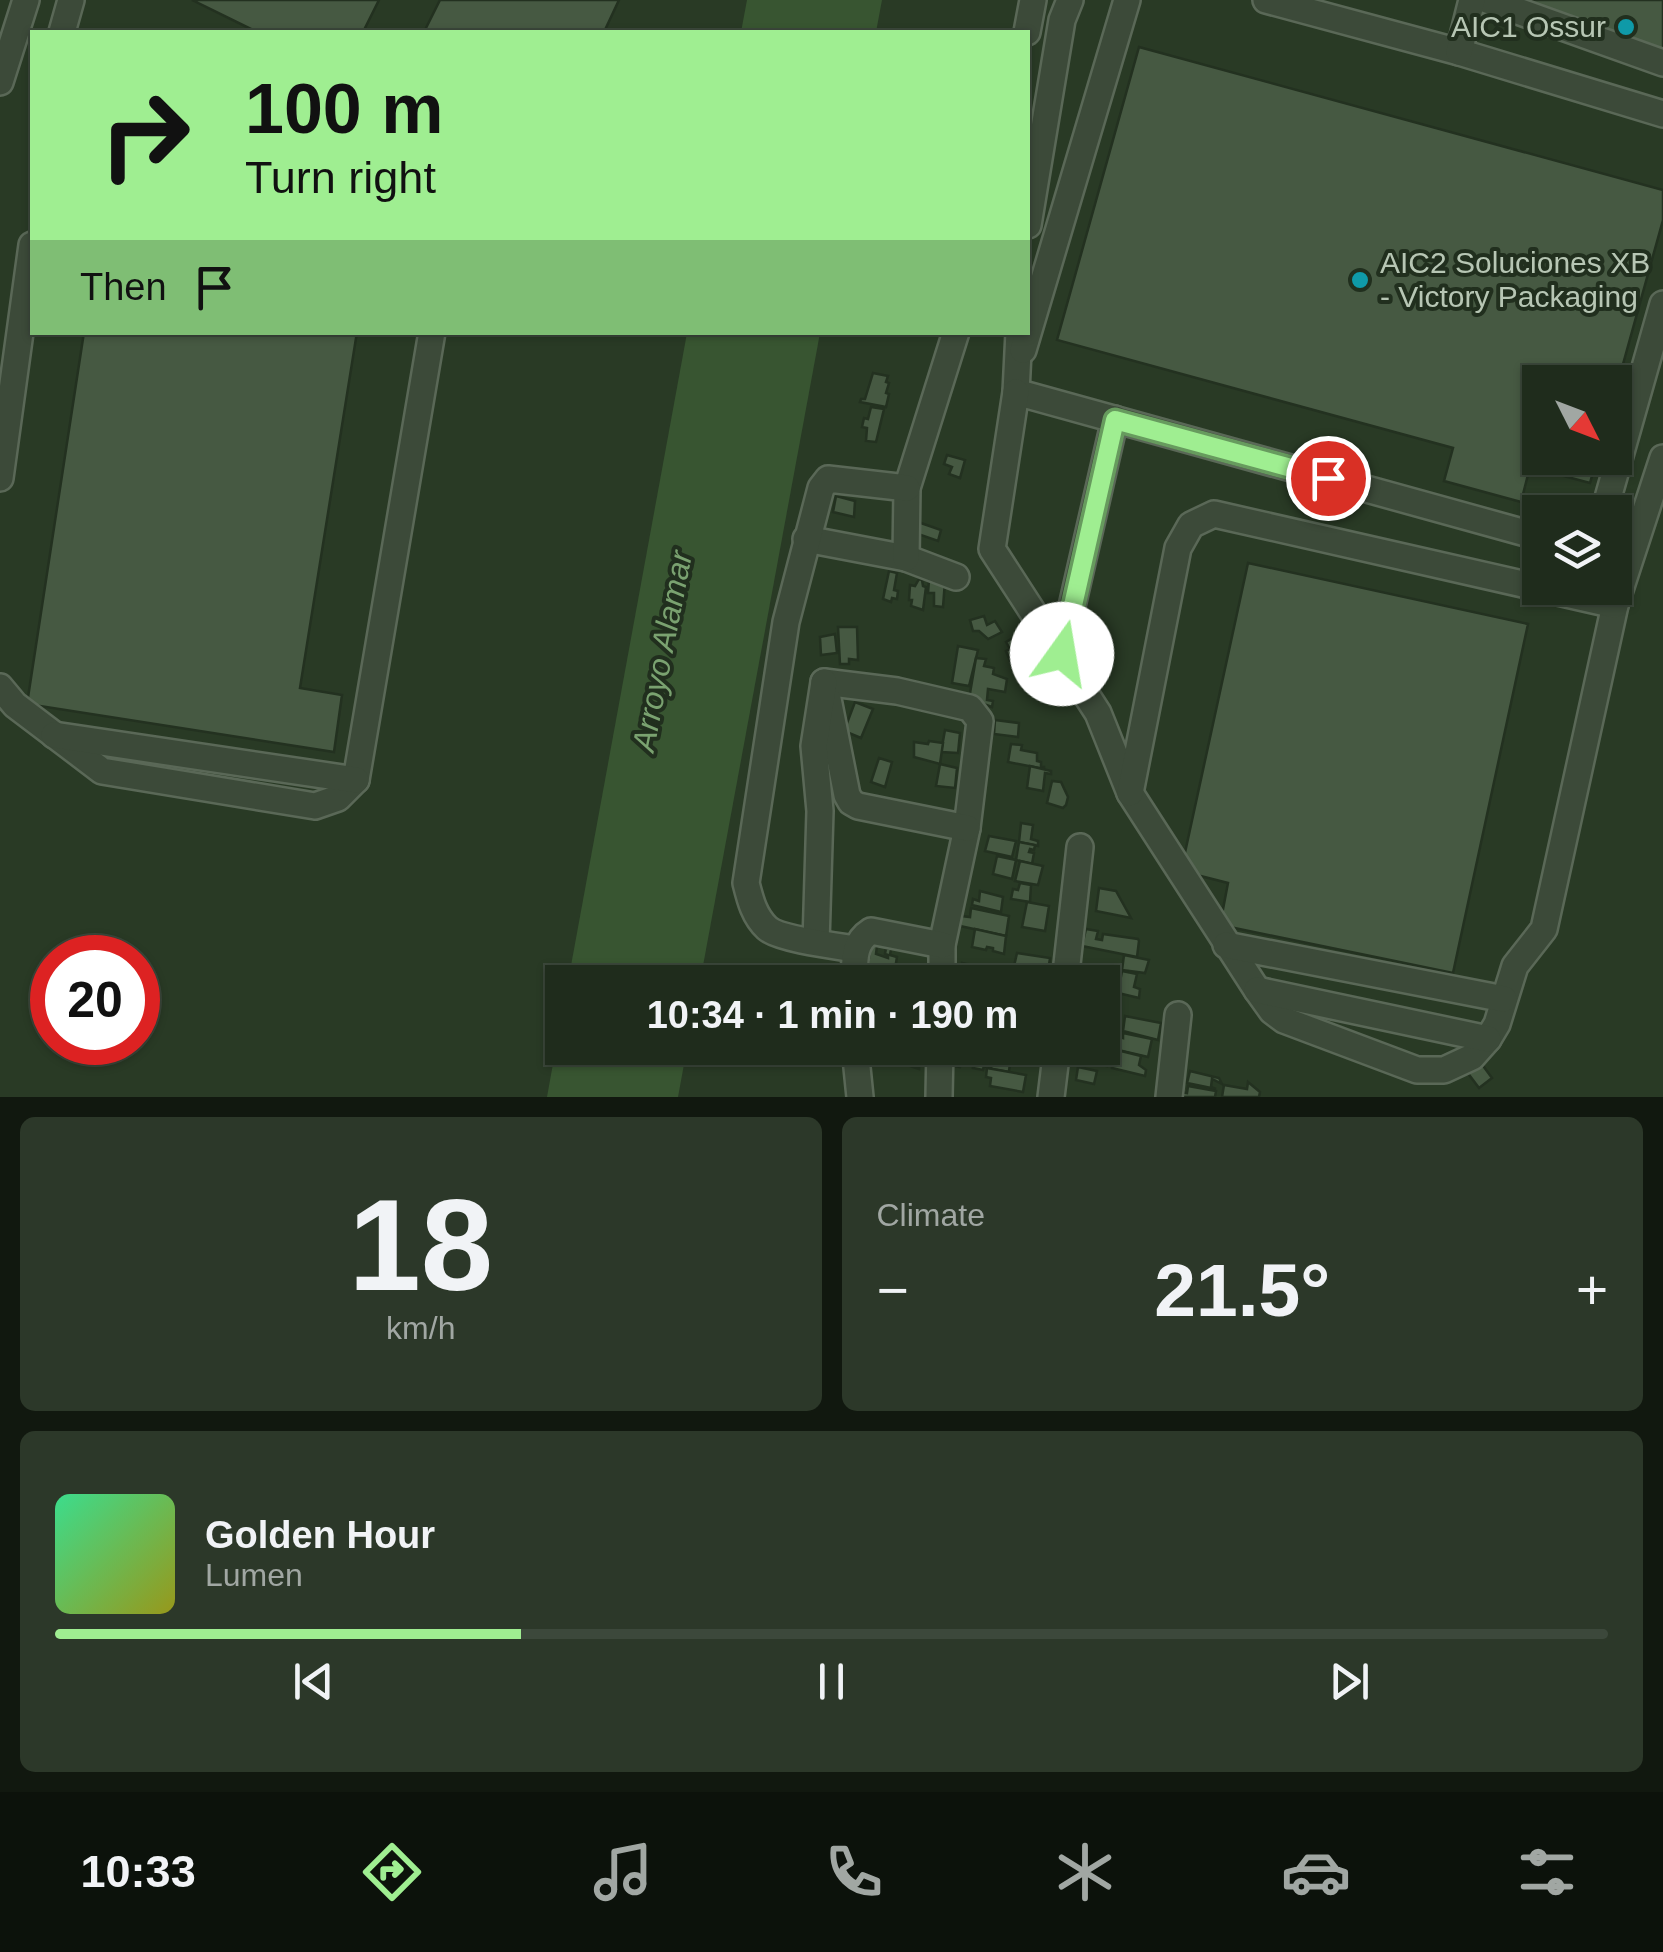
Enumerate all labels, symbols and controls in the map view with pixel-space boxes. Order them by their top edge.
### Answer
place label: AIC1 Ossur [1451,10,1606,43]
marker: AIC1 Ossur [1615,16,1637,38]
icon: right [80,70,210,200]
text: 100 m [245,70,443,148]
text: Turn right [245,152,436,203]
place label: AIC2 Soluciones XB - Victory Packaging [1380,246,1650,313]
icon: arrive [187,260,242,315]
text: Then [80,266,167,308]
marker: AIC2 Soluciones XB - Victory Packaging [1349,269,1371,291]
north arrow [1522,365,1632,475]
map controls [1522,365,1632,605]
pin [1286,436,1371,521]
icon: arrive [1301,451,1356,506]
button: layers [1522,495,1632,605]
water label: Arroyo Alamar [625,546,699,756]
position arrow [1010,602,1114,706]
speed limit sign: 20 [30,935,160,1065]
text: 10:34 · 1 min · 190 m [647,994,1018,1036]
text: 18 [348,1172,493,1318]
text: Climate [877,1197,985,1233]
text: 21.5° [1154,1248,1330,1332]
text: − [877,1259,909,1321]
text: + [1576,1259,1608,1321]
text: km/h [386,1310,455,1346]
text: Golden Hour [205,1514,435,1556]
text: Lumen [205,1557,303,1593]
icon: previous [286,1654,341,1709]
icon: pause [804,1654,859,1709]
icon: next [1322,1654,1377,1709]
icon: directions [357,1837,427,1907]
icon: music [588,1837,658,1907]
icon: phone [819,1837,889,1907]
icon: climate [1050,1837,1120,1907]
icon: car [1281,1837,1351,1907]
icon: filters [1512,1837,1582,1907]
text: 10:33 [81,1846,196,1897]

